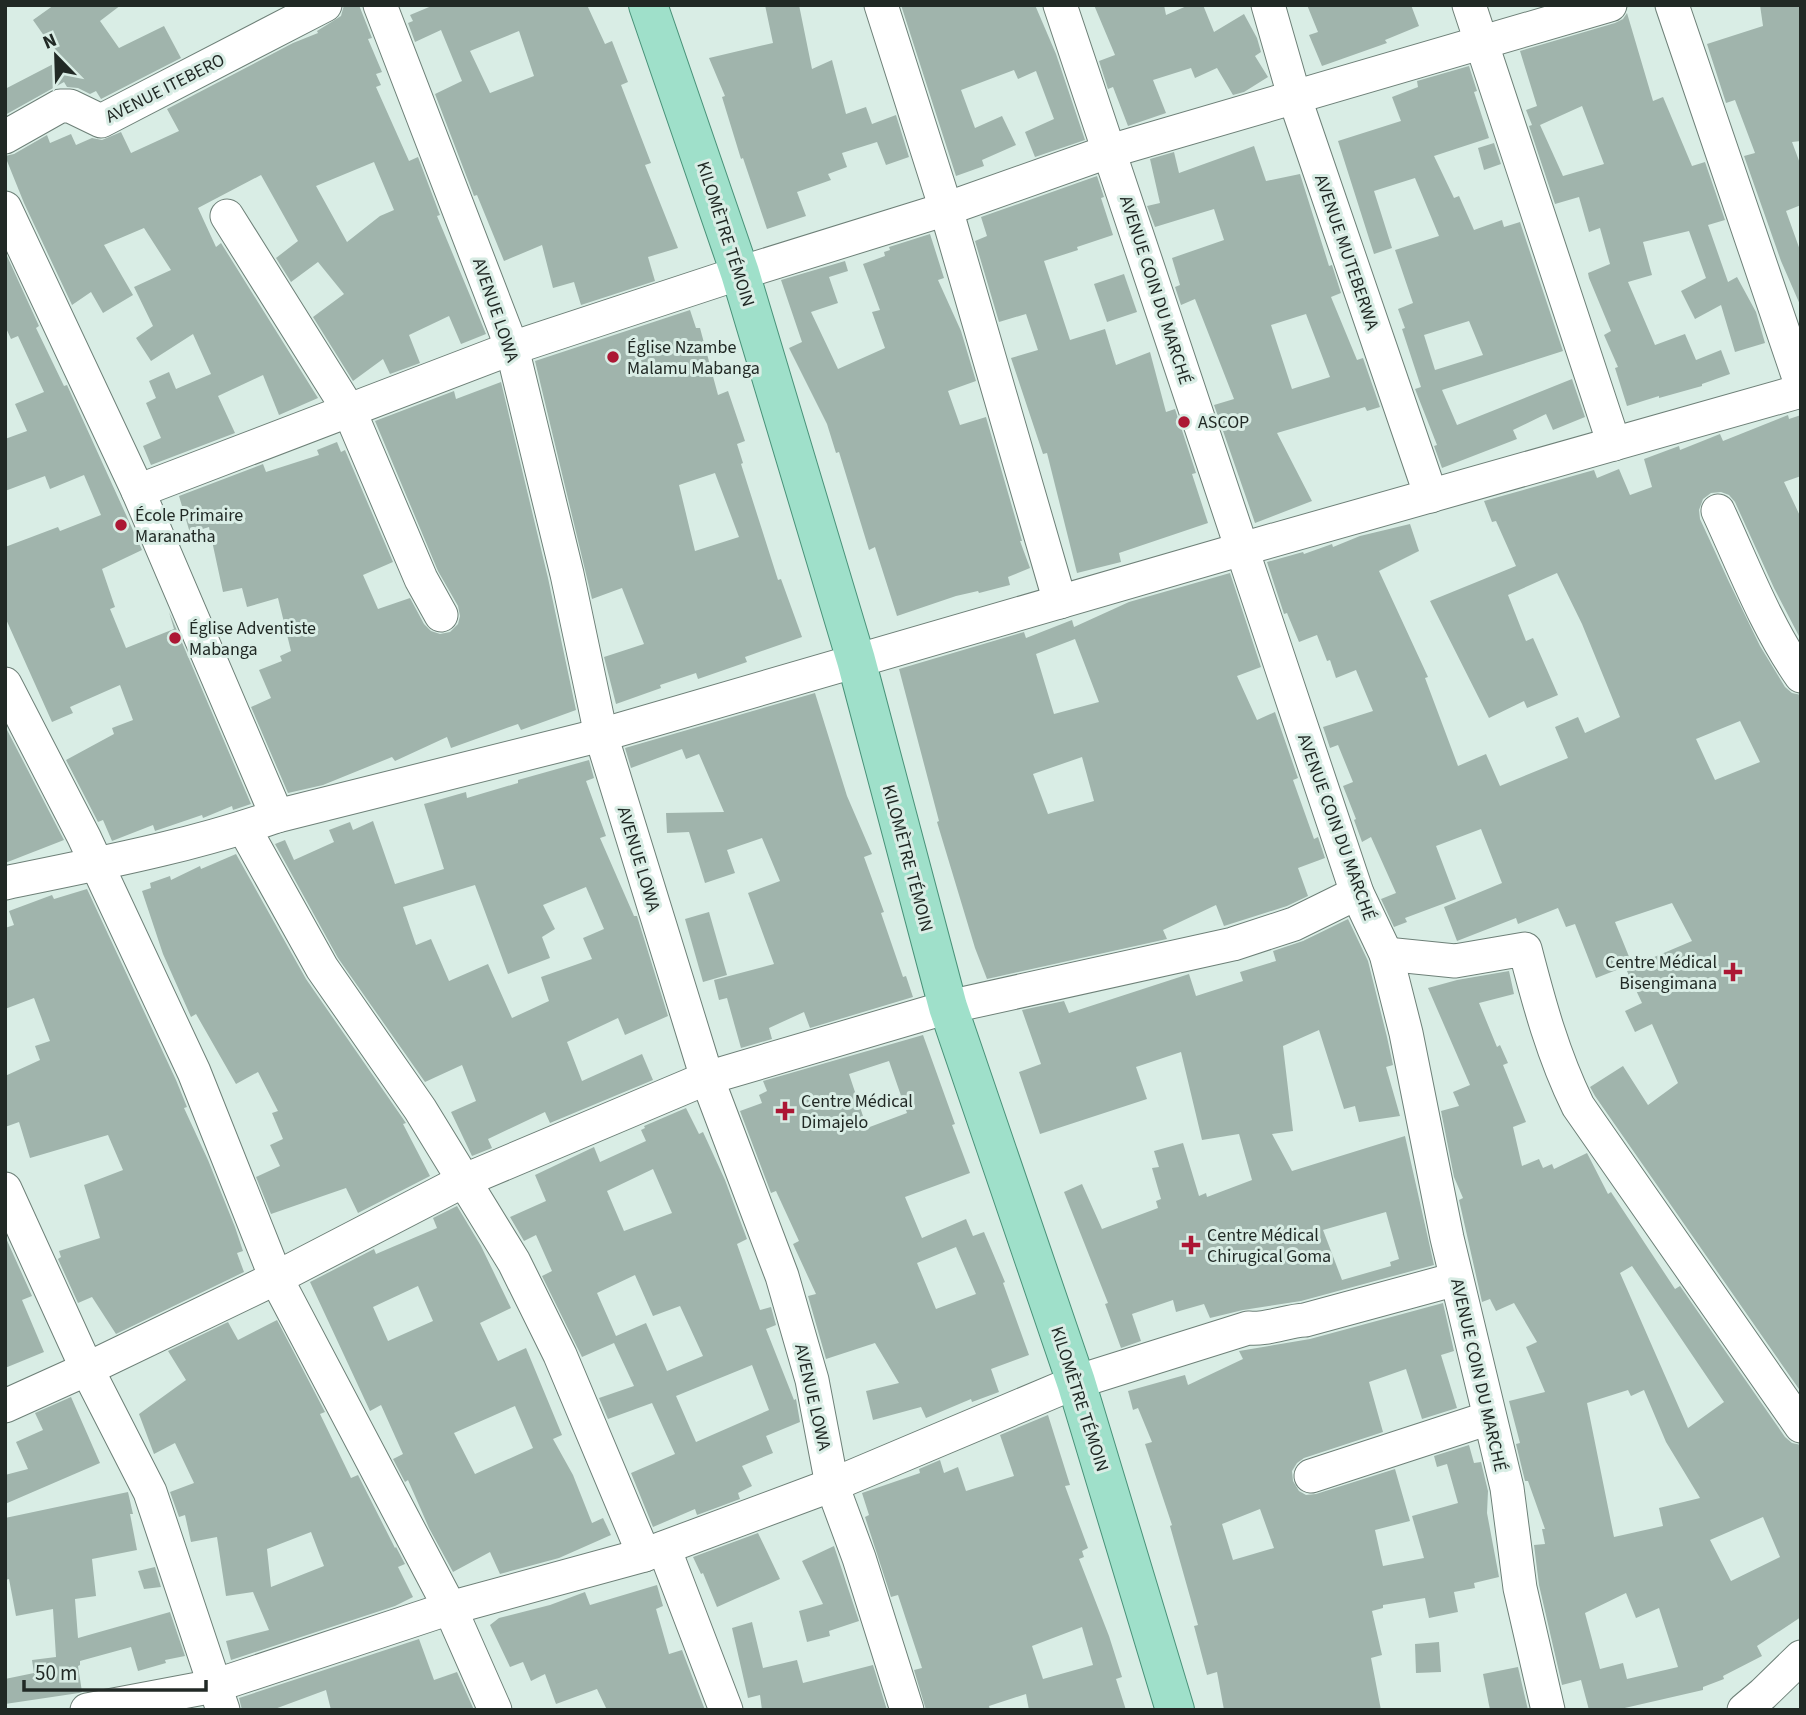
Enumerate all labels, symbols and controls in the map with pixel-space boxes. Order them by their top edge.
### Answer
north arrow [21,21,91,91]
text: N [39,27,61,57]
street label: AVENUE ITEBERO [101,48,229,129]
street label: KILOMÈTRE TÉMOIN [690,158,761,310]
street label: AVENUE MUTEBERWA [1308,171,1385,333]
street label: AVENUE COIN DU MARCHÉ [1113,193,1198,388]
street label: AVENUE LOWA [466,255,525,366]
place label: Église Nzambe Malamu Mabanga [627,335,760,381]
marker: Église Nzambe Malamu Mabanga [605,349,621,365]
place label: ASCOP [1198,410,1249,435]
marker: ASCOP [1176,414,1192,430]
place label: École Primaire Maranatha [135,503,243,549]
marker: École Primaire Maranatha [113,517,129,533]
place label: Église Adventiste Mabanga [189,616,316,662]
marker: Église Adventiste Mabanga [167,630,183,646]
street label: AVENUE COIN DU MARCHÉ [1291,730,1382,924]
street label: KILOMÈTRE TÉMOIN [876,782,939,935]
street label: AVENUE LOWA [611,804,666,915]
place label: Centre Médical Bisengimana [1605,950,1717,996]
marker: Centre Médical Bisengimana [1723,962,1743,982]
place label: Centre Médical Dimajelo [801,1089,913,1135]
marker: Centre Médical Dimajelo [775,1101,795,1121]
place label: Centre Médical Chirugical Goma [1207,1223,1331,1269]
marker: Centre Médical Chirugical Goma [1181,1235,1201,1255]
street label: AVENUE COIN DU MARCHÉ [1444,1276,1513,1474]
street label: KILOMÈTRE TÉMOIN [1044,1323,1115,1475]
street label: AVENUE LOWA [788,1341,837,1453]
scale bar [24,1648,206,1692]
text: 50 m [35,1658,77,1688]

